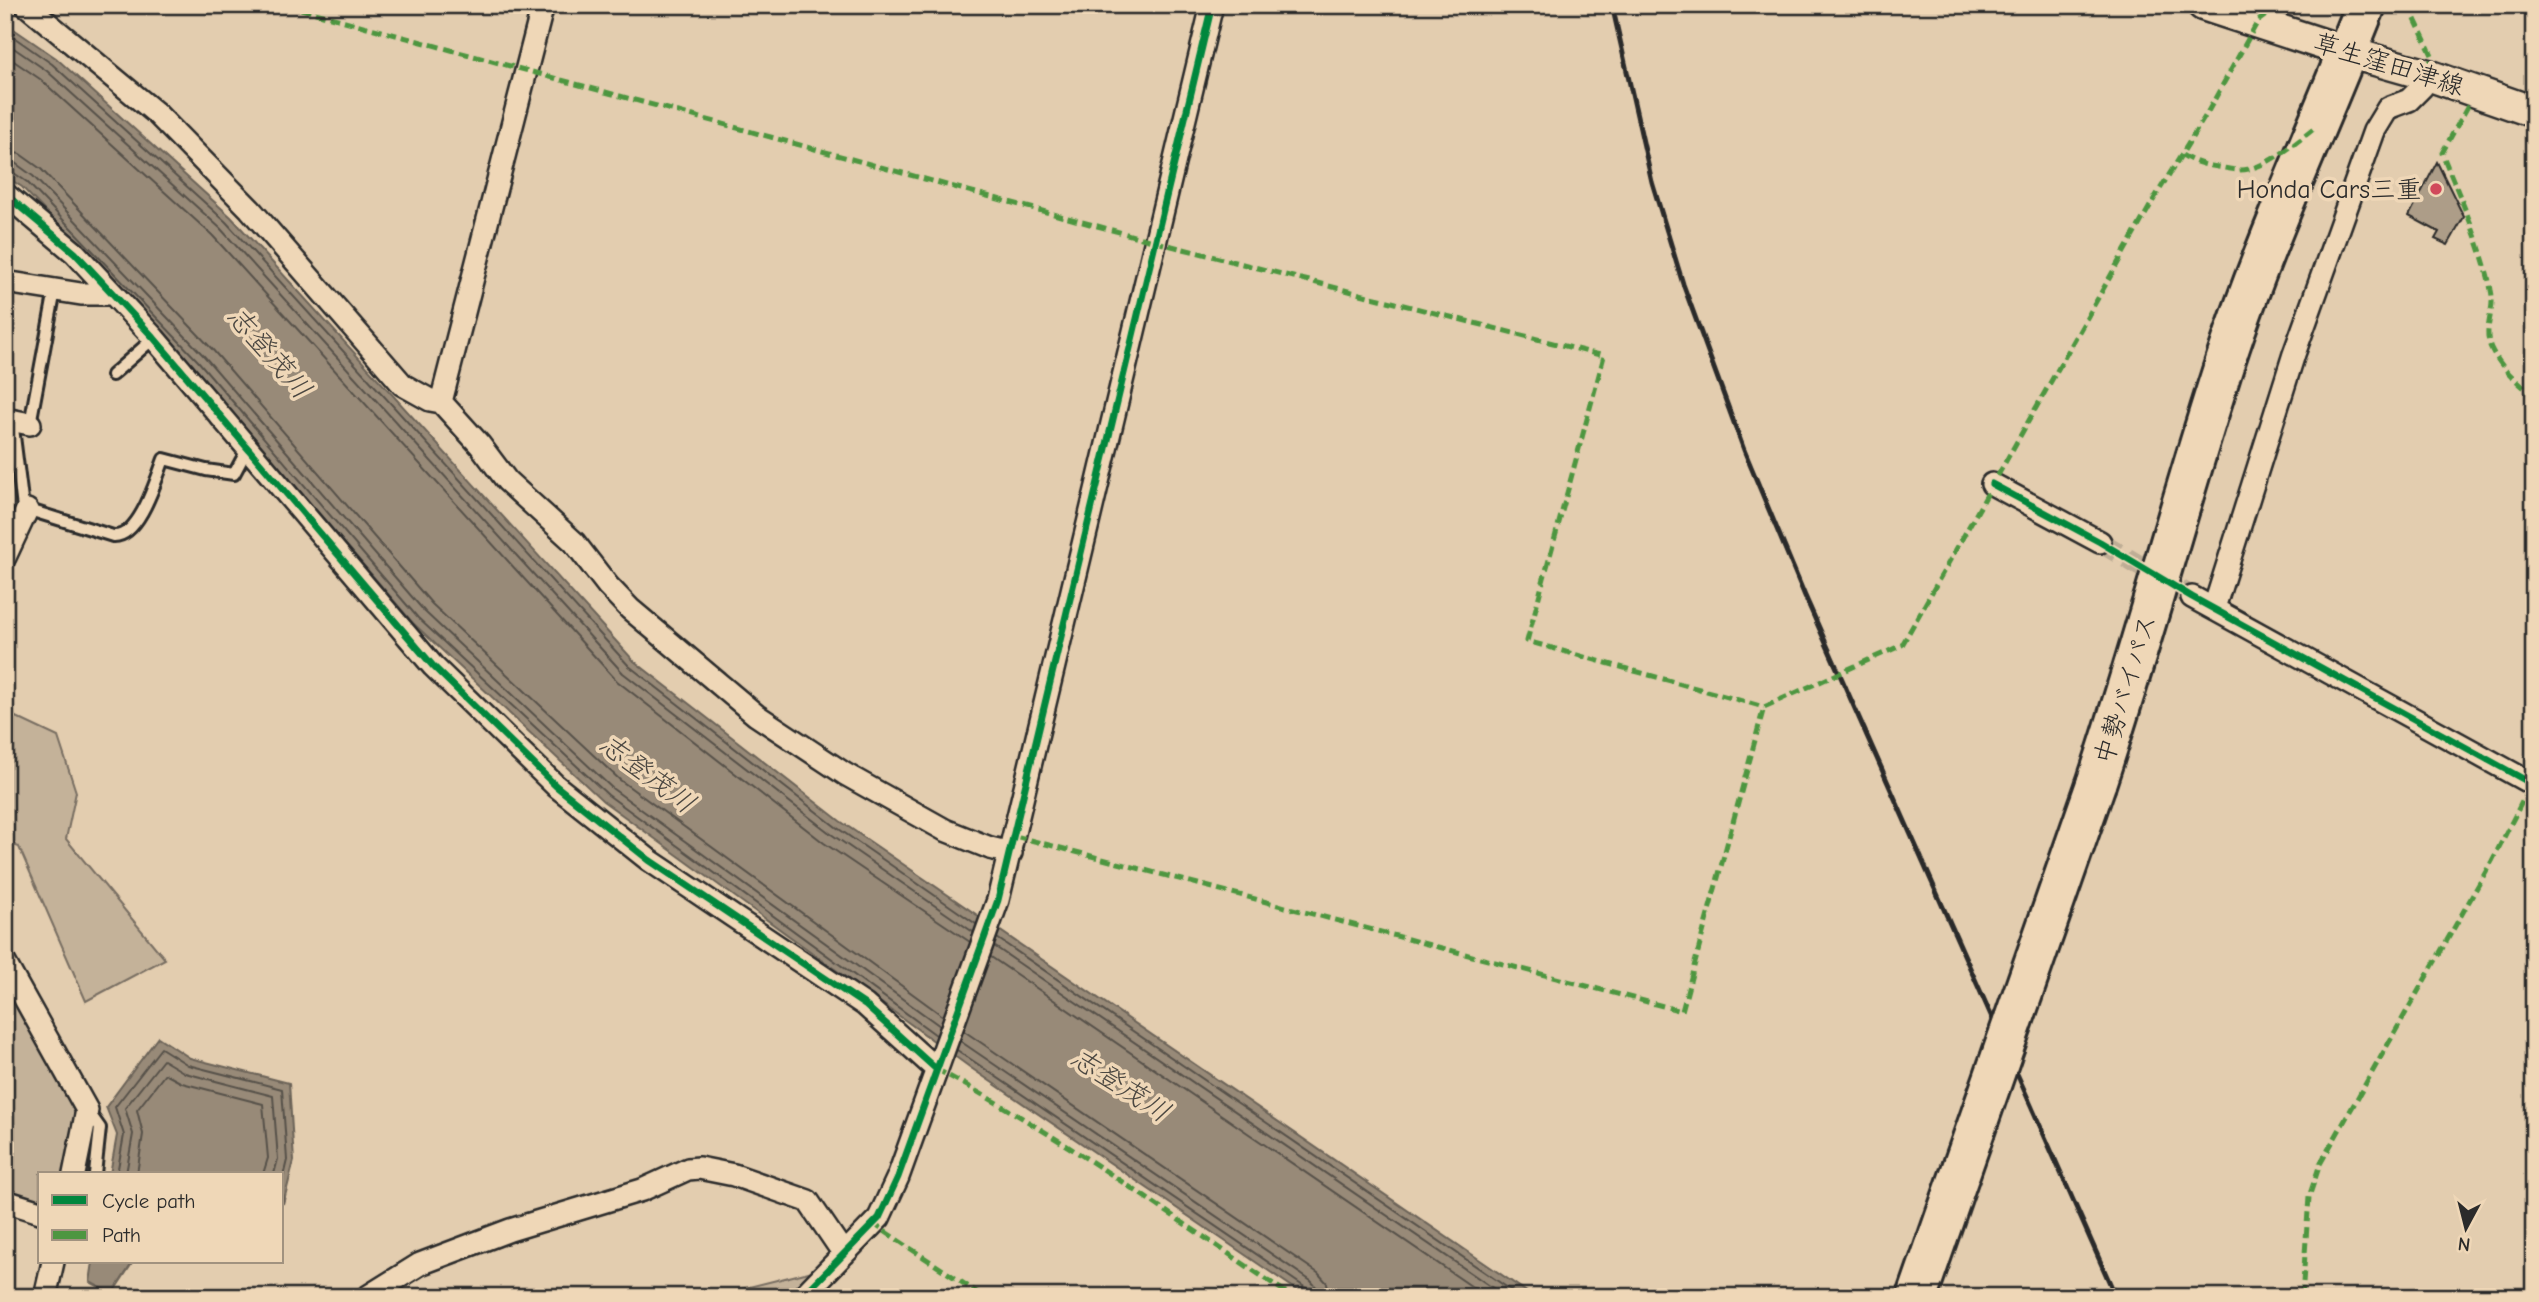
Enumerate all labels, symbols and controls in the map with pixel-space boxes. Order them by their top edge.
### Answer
street label: 草生窪田津線 [2310,28,2468,102]
place label: Honda Cars三重 [2237,175,2422,205]
marker: Honda Cars三重 [2428,181,2444,197]
water label: 志登茂川 [220,300,318,405]
street label: 中勢バイパス [2089,611,2163,768]
water label: 志登茂川 [593,727,702,820]
water label: 志登茂川 [1065,1041,1176,1129]
legend [38,1172,284,1264]
text: Cycle path [102,1189,195,1213]
north arrow [2430,1194,2500,1264]
text: Path [102,1223,141,1247]
text: N [2457,1232,2472,1256]

